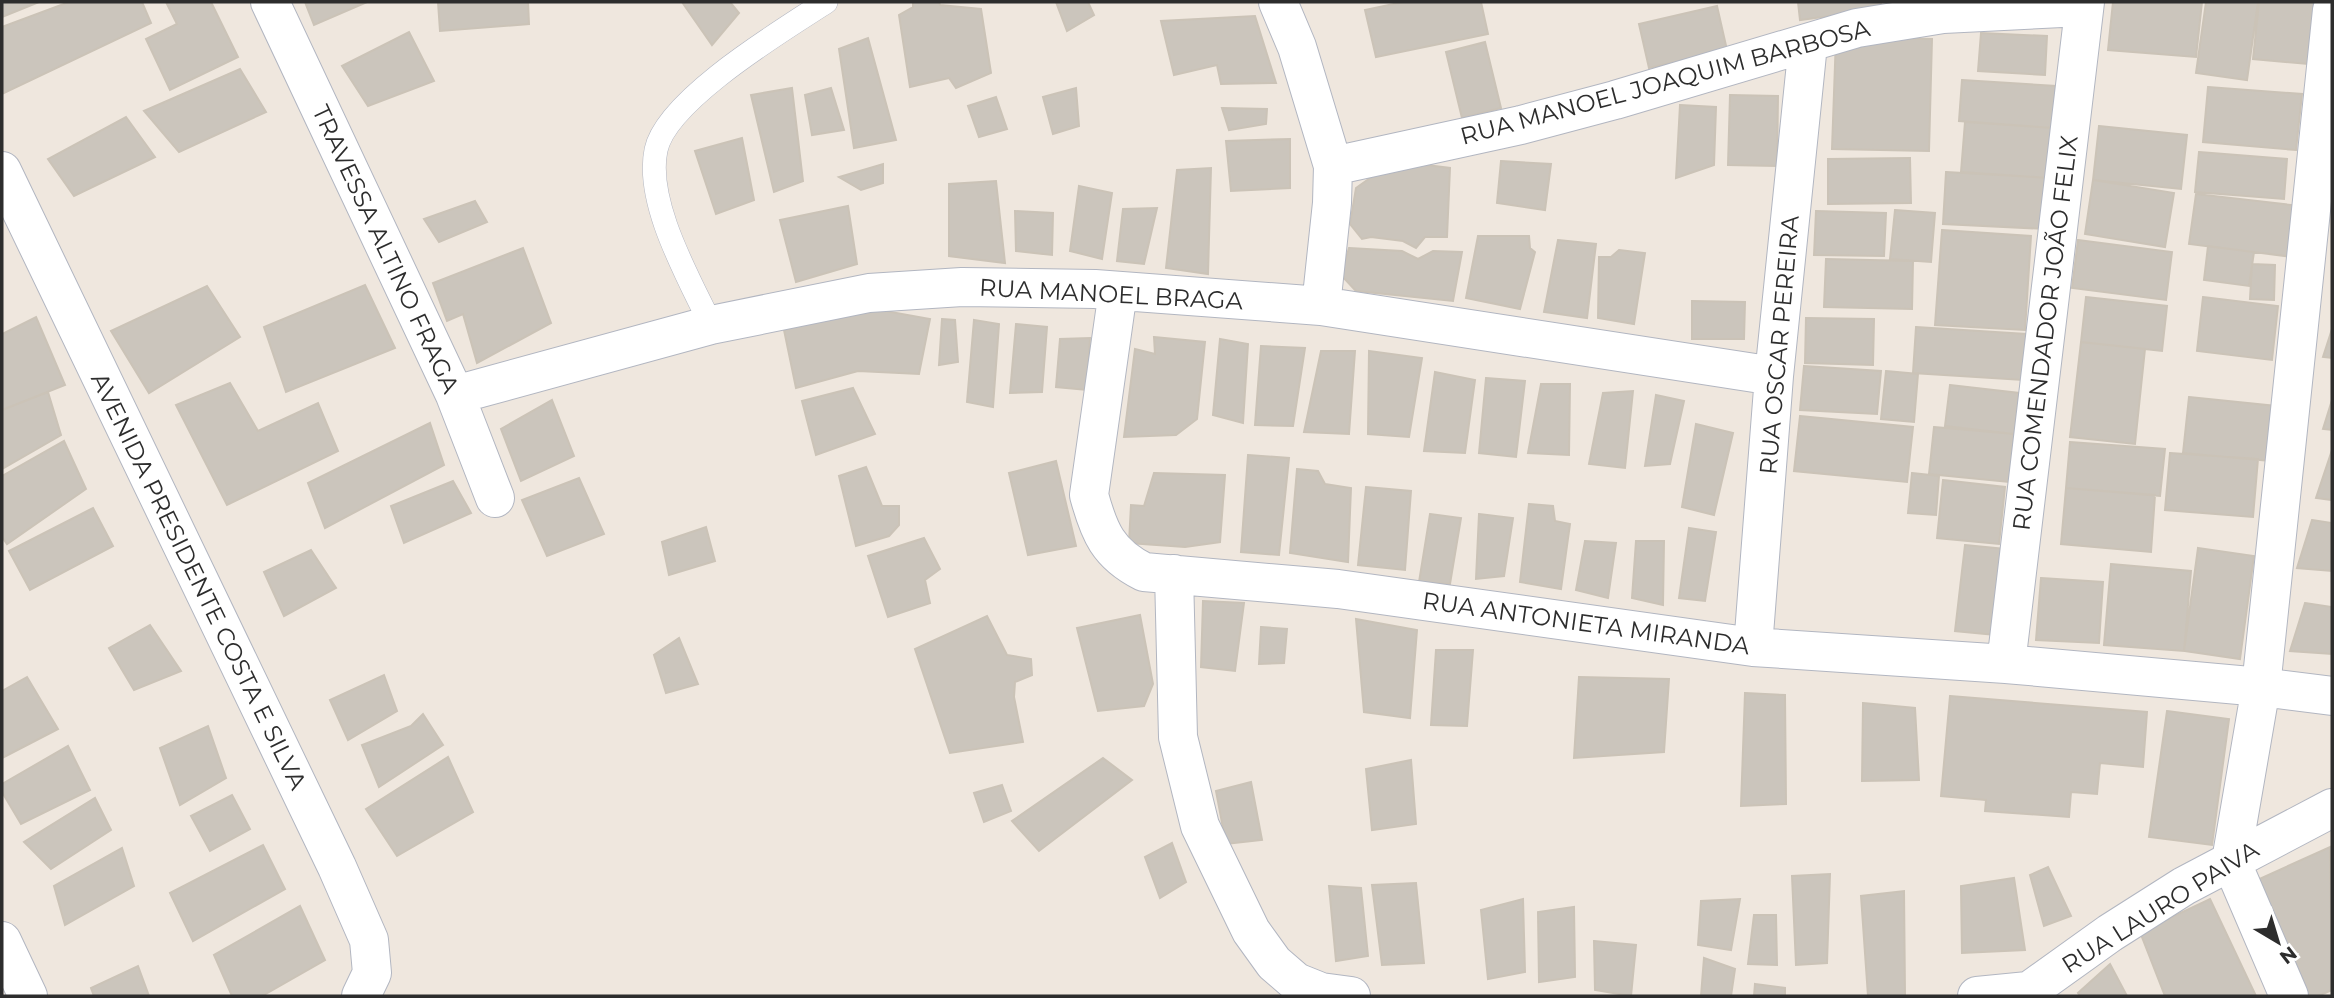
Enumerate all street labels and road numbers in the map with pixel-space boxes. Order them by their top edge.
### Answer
street label: RUA MANOEL JOAQUIM BARBOSA [1457,13,1874,151]
street label: TRAVESSA ALTINO FRAGA [306,100,466,398]
street label: RUA COMENDADOR JOÃO FELIX [2006,134,2084,532]
street label: RUA OSCAR PEREIRA [1753,213,1805,476]
street label: RUA MANOEL BRAGA [978,273,1244,315]
street label: AVENIDA PRESIDENTE COSTA E SILVA [85,368,313,795]
street label: RUA ANTONIETA MIRANDA [1421,586,1752,660]
street label: RUA LAURO PAIVA [2056,834,2264,979]

